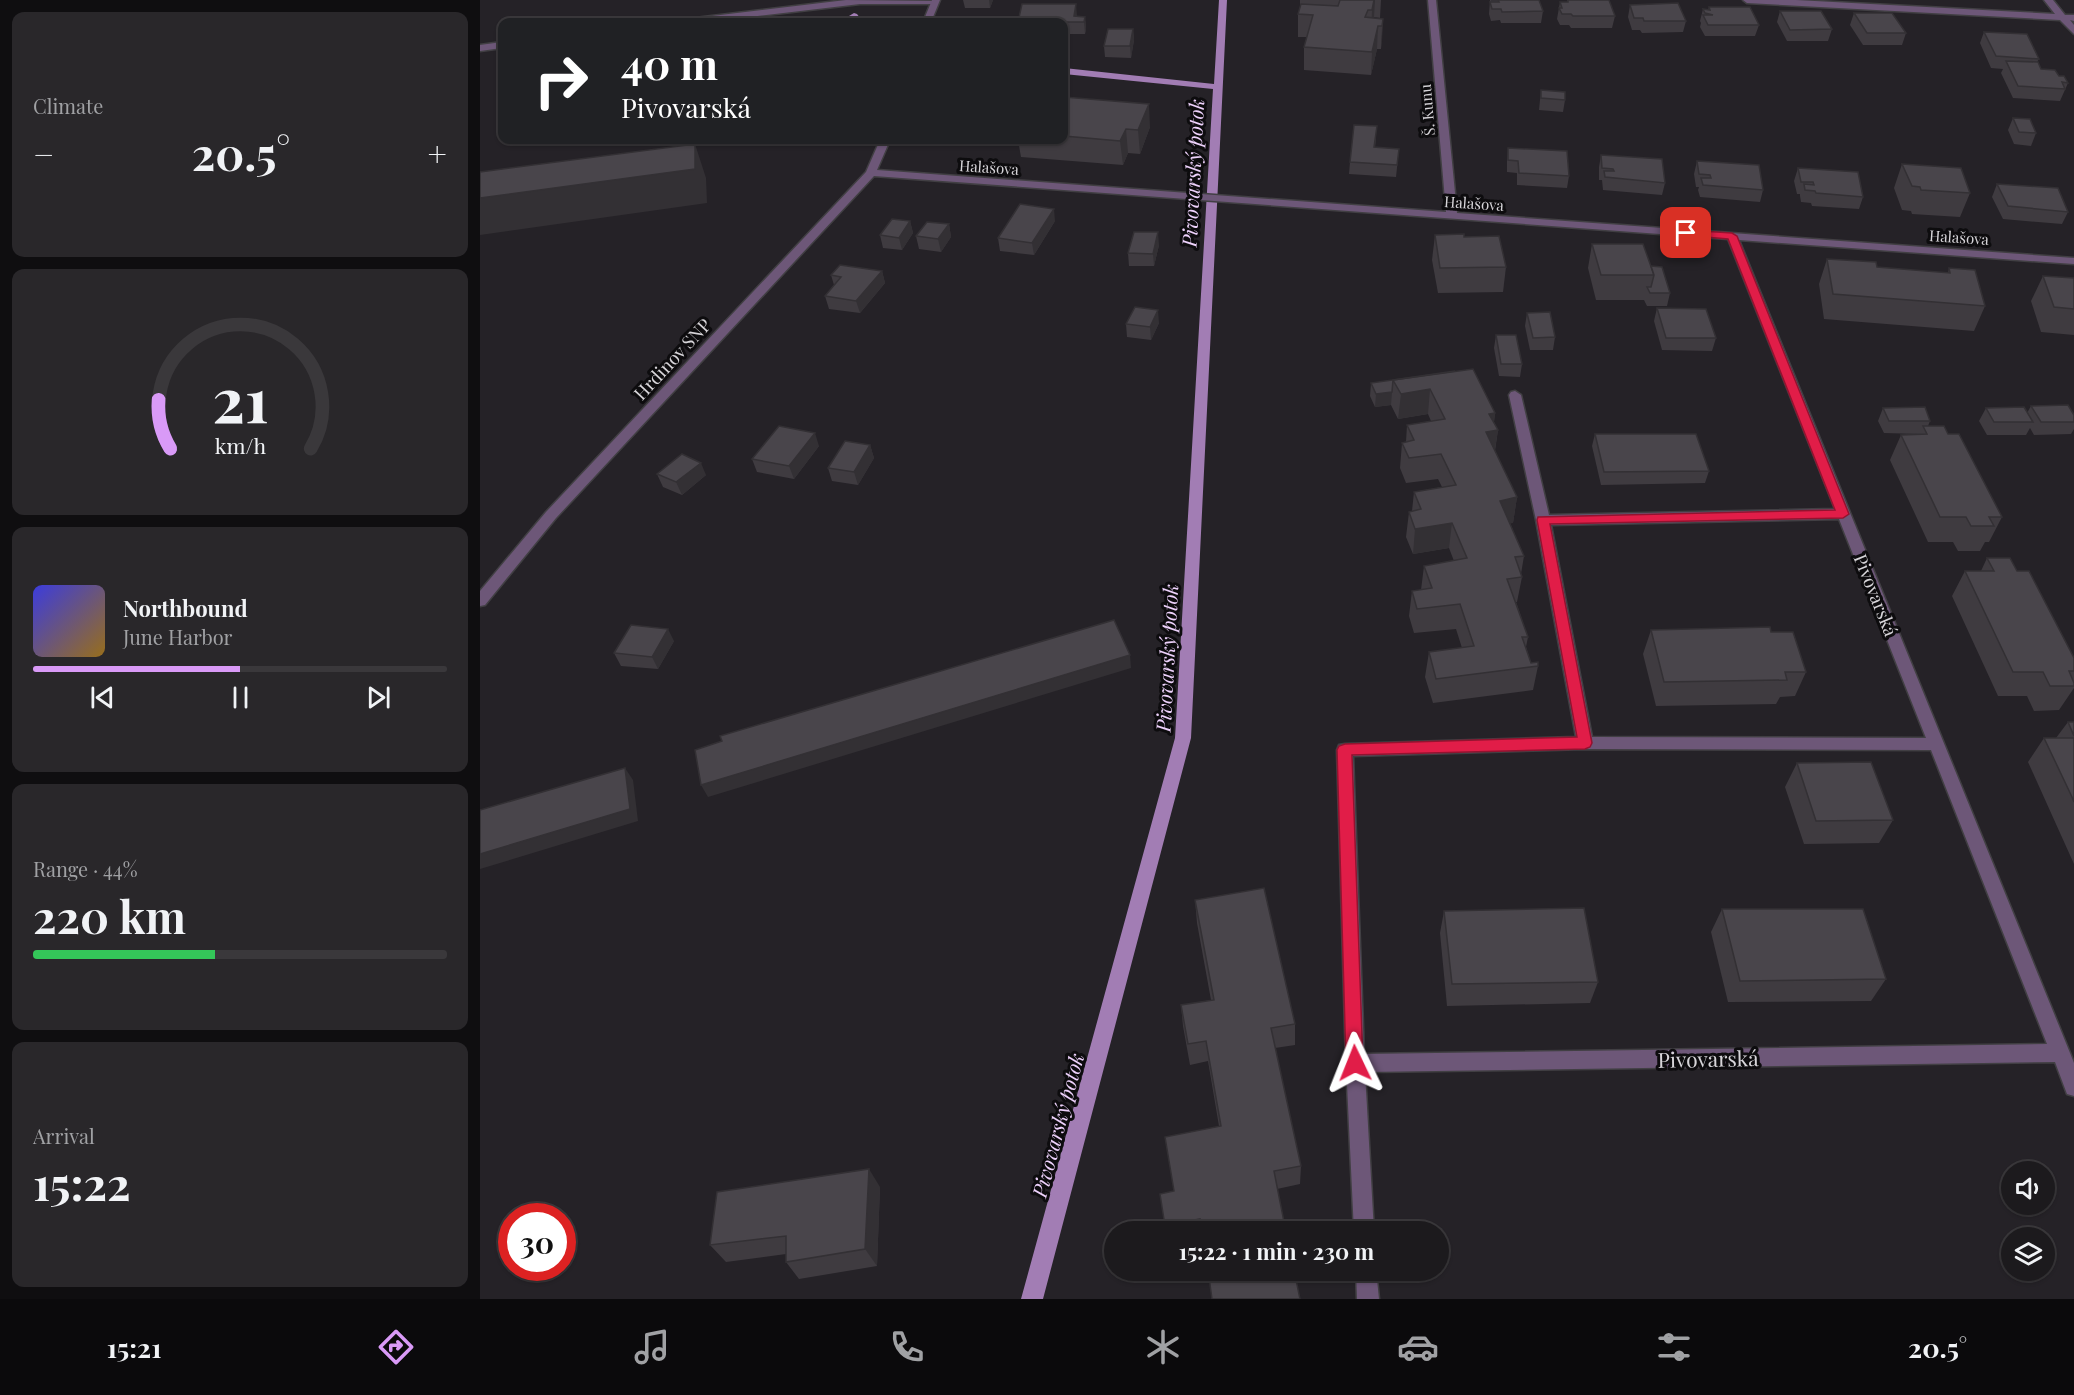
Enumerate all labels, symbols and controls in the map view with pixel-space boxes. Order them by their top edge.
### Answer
text: 40 m [621,35,718,91]
icon: right [522,42,600,120]
street label: Š. Kunu [1415,83,1439,137]
text: Pivovarská [621,89,751,125]
text: Climate [33,92,103,119]
water label: Pivovarský potok [1175,98,1209,249]
text: 20.5° [192,122,290,182]
text: − [33,131,54,175]
text: + [428,131,447,175]
street label: Halašova [958,155,1020,179]
street label: Halašova [1443,191,1505,215]
pin [1660,207,1711,258]
icon: arrive [1669,216,1702,249]
street label: Halašova [1928,225,1990,249]
street label: Hrdinov SNP [628,313,716,405]
text: 21 [212,355,268,439]
text: km/h [214,432,266,460]
street label: Pivovarská [1849,550,1903,640]
water label: Pivovarský potok [1149,583,1183,734]
text: Northbound [123,593,248,623]
text: June Harbor [123,623,233,650]
icon: previous [86,681,119,714]
icon: pause [224,681,257,714]
icon: next [362,681,395,714]
text: Range · 44% [33,855,138,882]
text: 220 km [33,885,186,945]
position arrow [1323,1031,1387,1095]
street label: Pivovarská [1657,1043,1759,1073]
water label: Pivovarský potok [1025,1050,1089,1201]
text: Arrival [33,1122,95,1149]
text: 15:22 [33,1152,131,1212]
map controls [2001,1161,2055,1281]
button: sound [2001,1161,2055,1215]
speed limit sign: 30 [498,1203,576,1281]
button: layers [2001,1227,2055,1281]
text: 15:22 · 1 min · 230 m [1179,1236,1374,1266]
icon: directions [375,1326,417,1368]
icon: music [631,1326,673,1368]
icon: phone [886,1326,928,1368]
icon: climate [1142,1326,1184,1368]
icon: car [1397,1326,1439,1368]
icon: filters [1653,1326,1695,1368]
text: 15:21 [107,1329,161,1365]
text: 20.5° [1908,1329,1967,1365]

